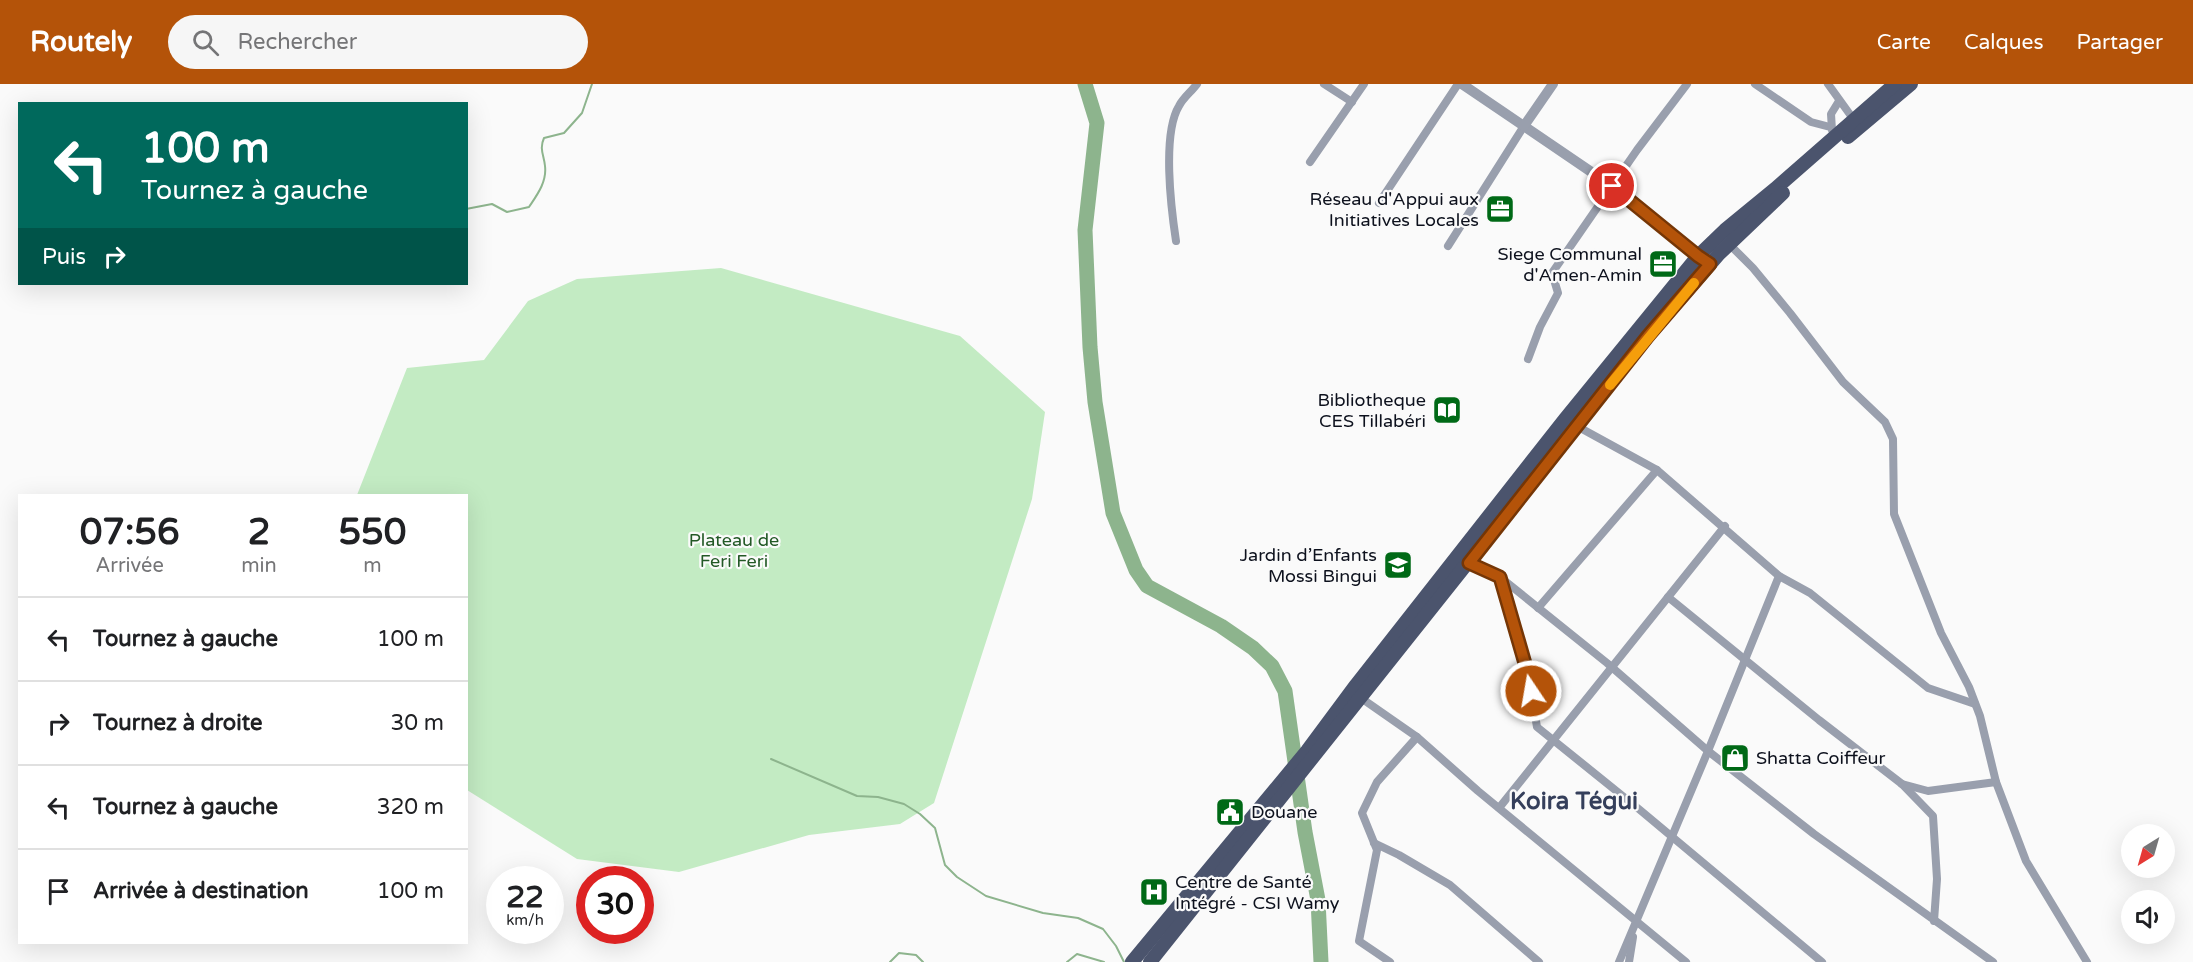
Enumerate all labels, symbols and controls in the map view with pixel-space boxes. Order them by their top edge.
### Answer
search box [168,15,588,69]
text: Routely [30,25,132,59]
icon: search [189,26,222,59]
text: Rechercher [237,29,357,55]
text: Carte [1877,30,1931,55]
text: Calques [1964,30,2044,55]
text: Partager [2077,30,2163,55]
text: 100 m [141,123,270,174]
icon: left [42,126,120,204]
pin [1586,160,1637,211]
icon: arrive [1595,169,1628,202]
text: Tournez à gauche [141,174,368,207]
place label: Réseau d'Appui aux Initiatives Locales [1309,188,1479,231]
office icon: Réseau d'Appui aux Initiatives Locales [1484,193,1516,225]
icon: right [98,240,131,273]
place label: Siege Communal d'Amen-Amin [1498,243,1642,286]
text: Puis [42,244,86,270]
office icon: Siege Communal d'Amen-Amin [1647,248,1679,280]
place label: Bibliotheque CES Tillabéri [1317,389,1426,432]
library icon: Bibliotheque CES Tillabéri [1431,394,1463,426]
text: 07:56 [80,511,180,554]
text: 2 [248,511,270,554]
text: 550 [338,511,406,554]
park label: Plateau de Feri Feri [689,529,779,572]
place label: Jardin d’Enfants Mossi Bingui [1240,544,1377,587]
school or university icon: Jardin d’Enfants Mossi Bingui [1382,549,1414,581]
text: Arrivée [96,554,164,578]
text: min [241,554,277,578]
text: m [363,554,382,578]
icon: left [42,623,75,656]
text: Tournez à gauche [93,626,278,652]
text: 100 m [377,626,444,652]
position arrow [1499,659,1563,723]
icon: right [42,707,75,740]
text: Tournez à droite [93,710,262,736]
text: 30 m [390,710,444,736]
shop icon: Shatta Coiffeur [1719,742,1751,774]
place label: Shatta Coiffeur [1756,747,1886,769]
district label: Koira Tégui [1510,787,1638,816]
icon: left [42,791,75,824]
text: Tournez à gauche [93,794,278,820]
text: 320 m [377,794,444,820]
public building icon: Douane [1214,796,1246,828]
place label: Douane [1251,801,1317,823]
north arrow [2121,824,2175,878]
map controls [2121,824,2175,944]
speed limit sign: 30 [576,866,654,944]
place label: Centre de Santé Intégré - CSI Wamy [1175,871,1340,914]
icon: arrive [42,875,75,908]
hospital icon: Centre de Santé Intégré - CSI Wamy [1138,876,1170,908]
text: Arrivée à destination [93,878,309,904]
text: 100 m [377,878,444,904]
text: 22 [506,879,544,916]
button: sound [2121,890,2175,944]
text: km/h [506,911,544,929]

